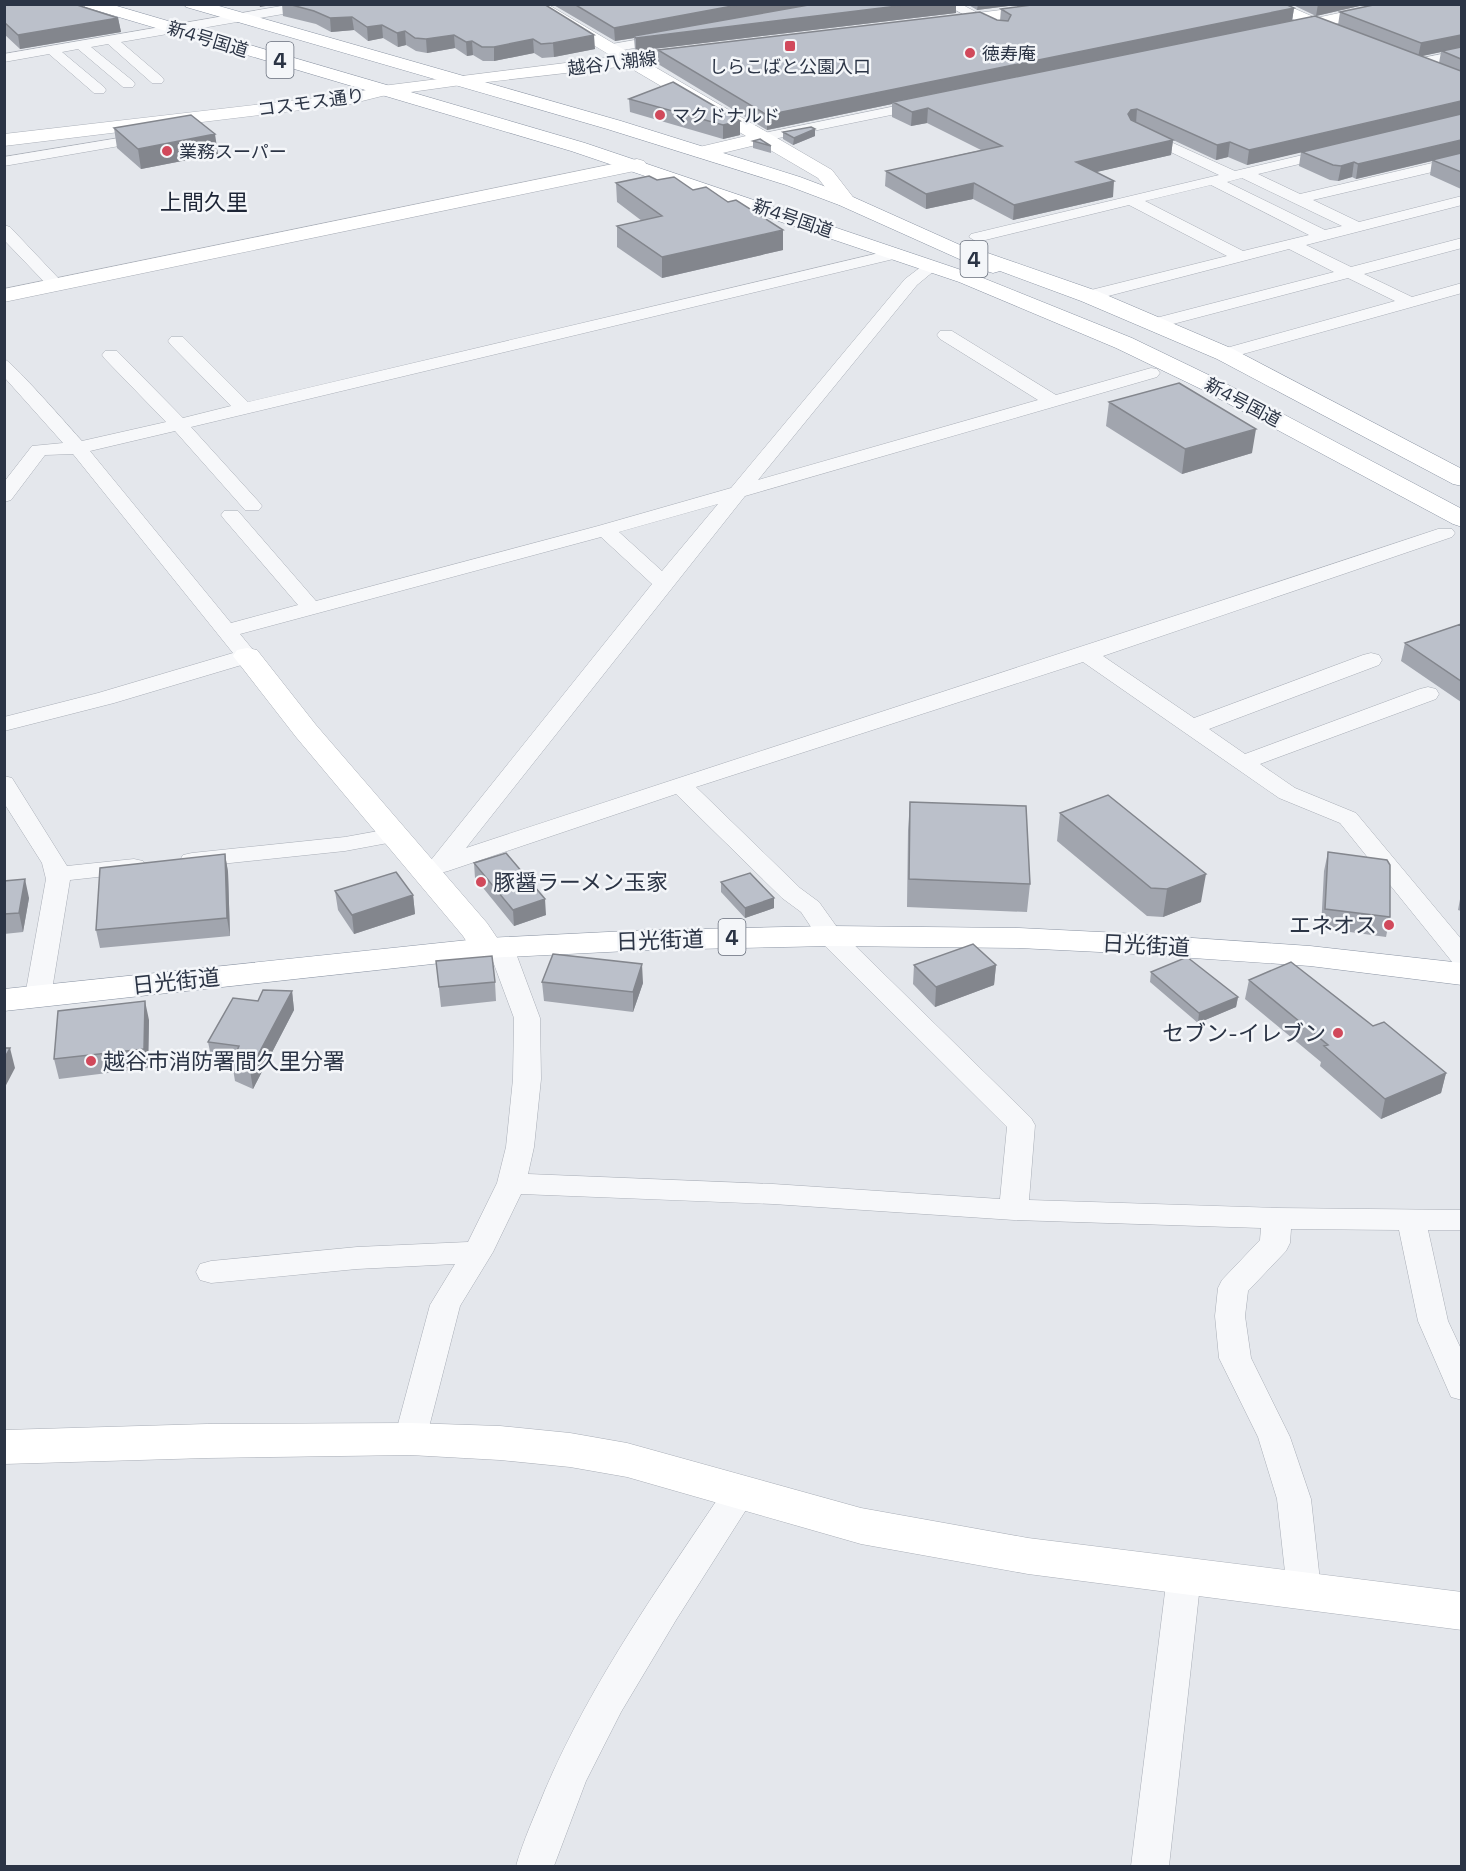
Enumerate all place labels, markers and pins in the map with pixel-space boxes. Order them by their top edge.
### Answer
marker: しらこばと公園入口 [783,39,797,53]
place label: 徳寿庵 [982,42,1036,65]
marker: 徳寿庵 [963,46,977,60]
place label: しらこばと公園入口 [709,55,871,78]
place label: マクドナルド [672,104,780,127]
marker: マクドナルド [653,108,667,122]
place label: 業務スーパー [179,140,287,163]
marker: 業務スーパー [160,144,174,158]
place label: 豚醤ラーメン玉家 [493,868,668,896]
marker: 豚醤ラーメン玉家 [474,875,488,889]
place label: エネオス [1289,911,1377,939]
marker: エネオス [1382,918,1396,932]
place label: セブン-イレブン [1162,1019,1326,1047]
marker: セブン-イレブン [1331,1026,1345,1040]
place label: 越谷市消防署間久里分署 [103,1047,345,1075]
marker: 越谷市消防署間久里分署 [84,1054,98,1068]

